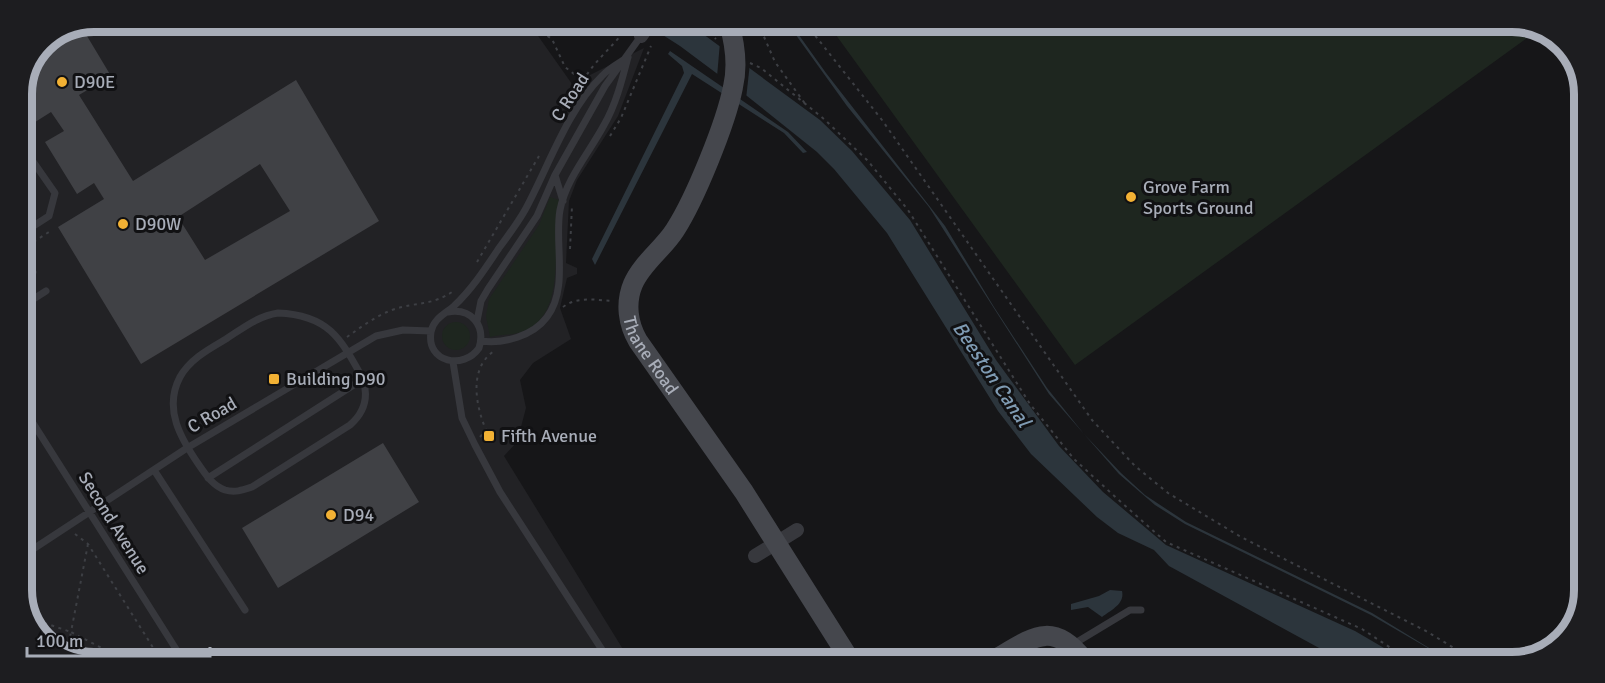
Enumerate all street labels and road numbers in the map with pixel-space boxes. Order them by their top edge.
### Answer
street label: C Road [546,69,594,125]
street label: Thane Road [618,314,683,399]
street label: C Road [183,392,241,438]
street label: Second Avenue [74,468,154,578]

